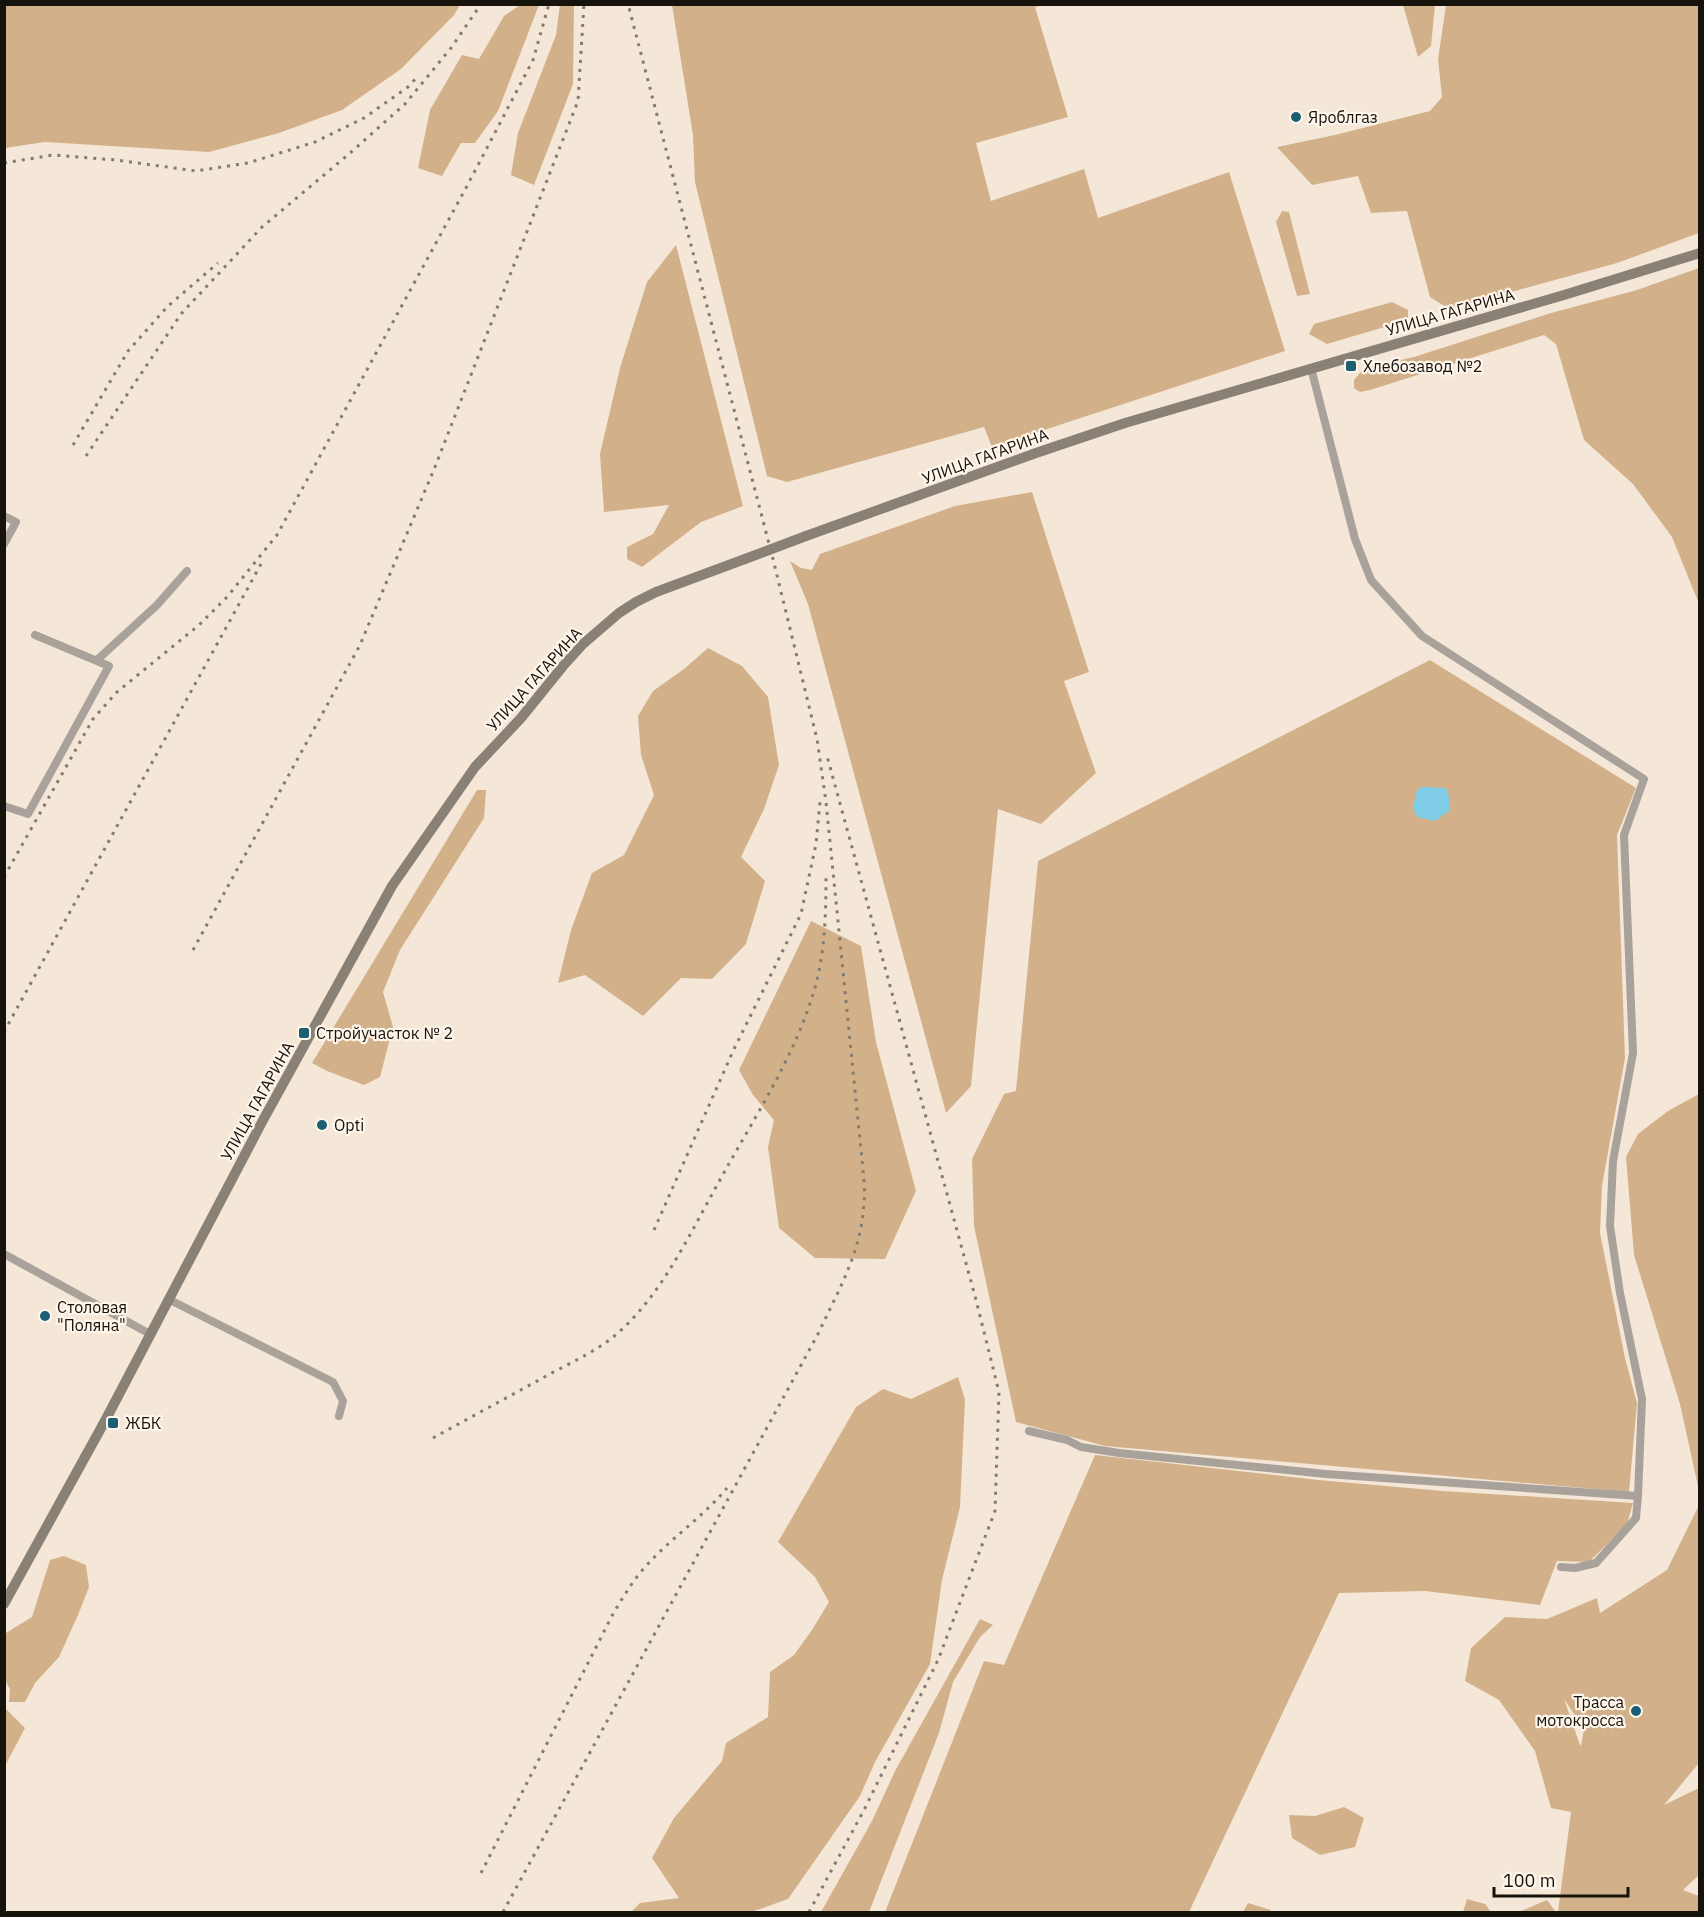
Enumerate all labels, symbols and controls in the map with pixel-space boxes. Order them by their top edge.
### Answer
place label: Яроблгаз [1308,107,1378,127]
marker: Яроблгаз [1289,110,1303,124]
street label: УЛИЦА ГАГАРИНА [1383,284,1517,340]
place label: Хлебозавод №2 [1363,356,1482,376]
marker: Хлебозавод №2 [1344,359,1358,373]
street label: УЛИЦА ГАГАРИНА [919,424,1051,488]
street label: УЛИЦА ГАГАРИНА [482,623,586,735]
place label: Стройучасток № 2 [316,1023,453,1043]
marker: Стройучасток № 2 [297,1026,311,1040]
street label: УЛИЦА ГАГАРИНА [216,1038,298,1164]
place label: Opti [334,1115,364,1135]
marker: Opti [315,1118,329,1132]
place label: Столовая "Поляна" [57,1297,127,1335]
marker: Столовая "Поляна" [38,1309,52,1323]
place label: ЖБК [125,1413,161,1433]
marker: ЖБК [106,1416,120,1430]
place label: Трасса мотокросса [1536,1692,1624,1730]
marker: Трасса мотокросса [1629,1704,1643,1718]
scale bar [1494,1860,1628,1898]
text: 100 m [1503,1869,1555,1892]

